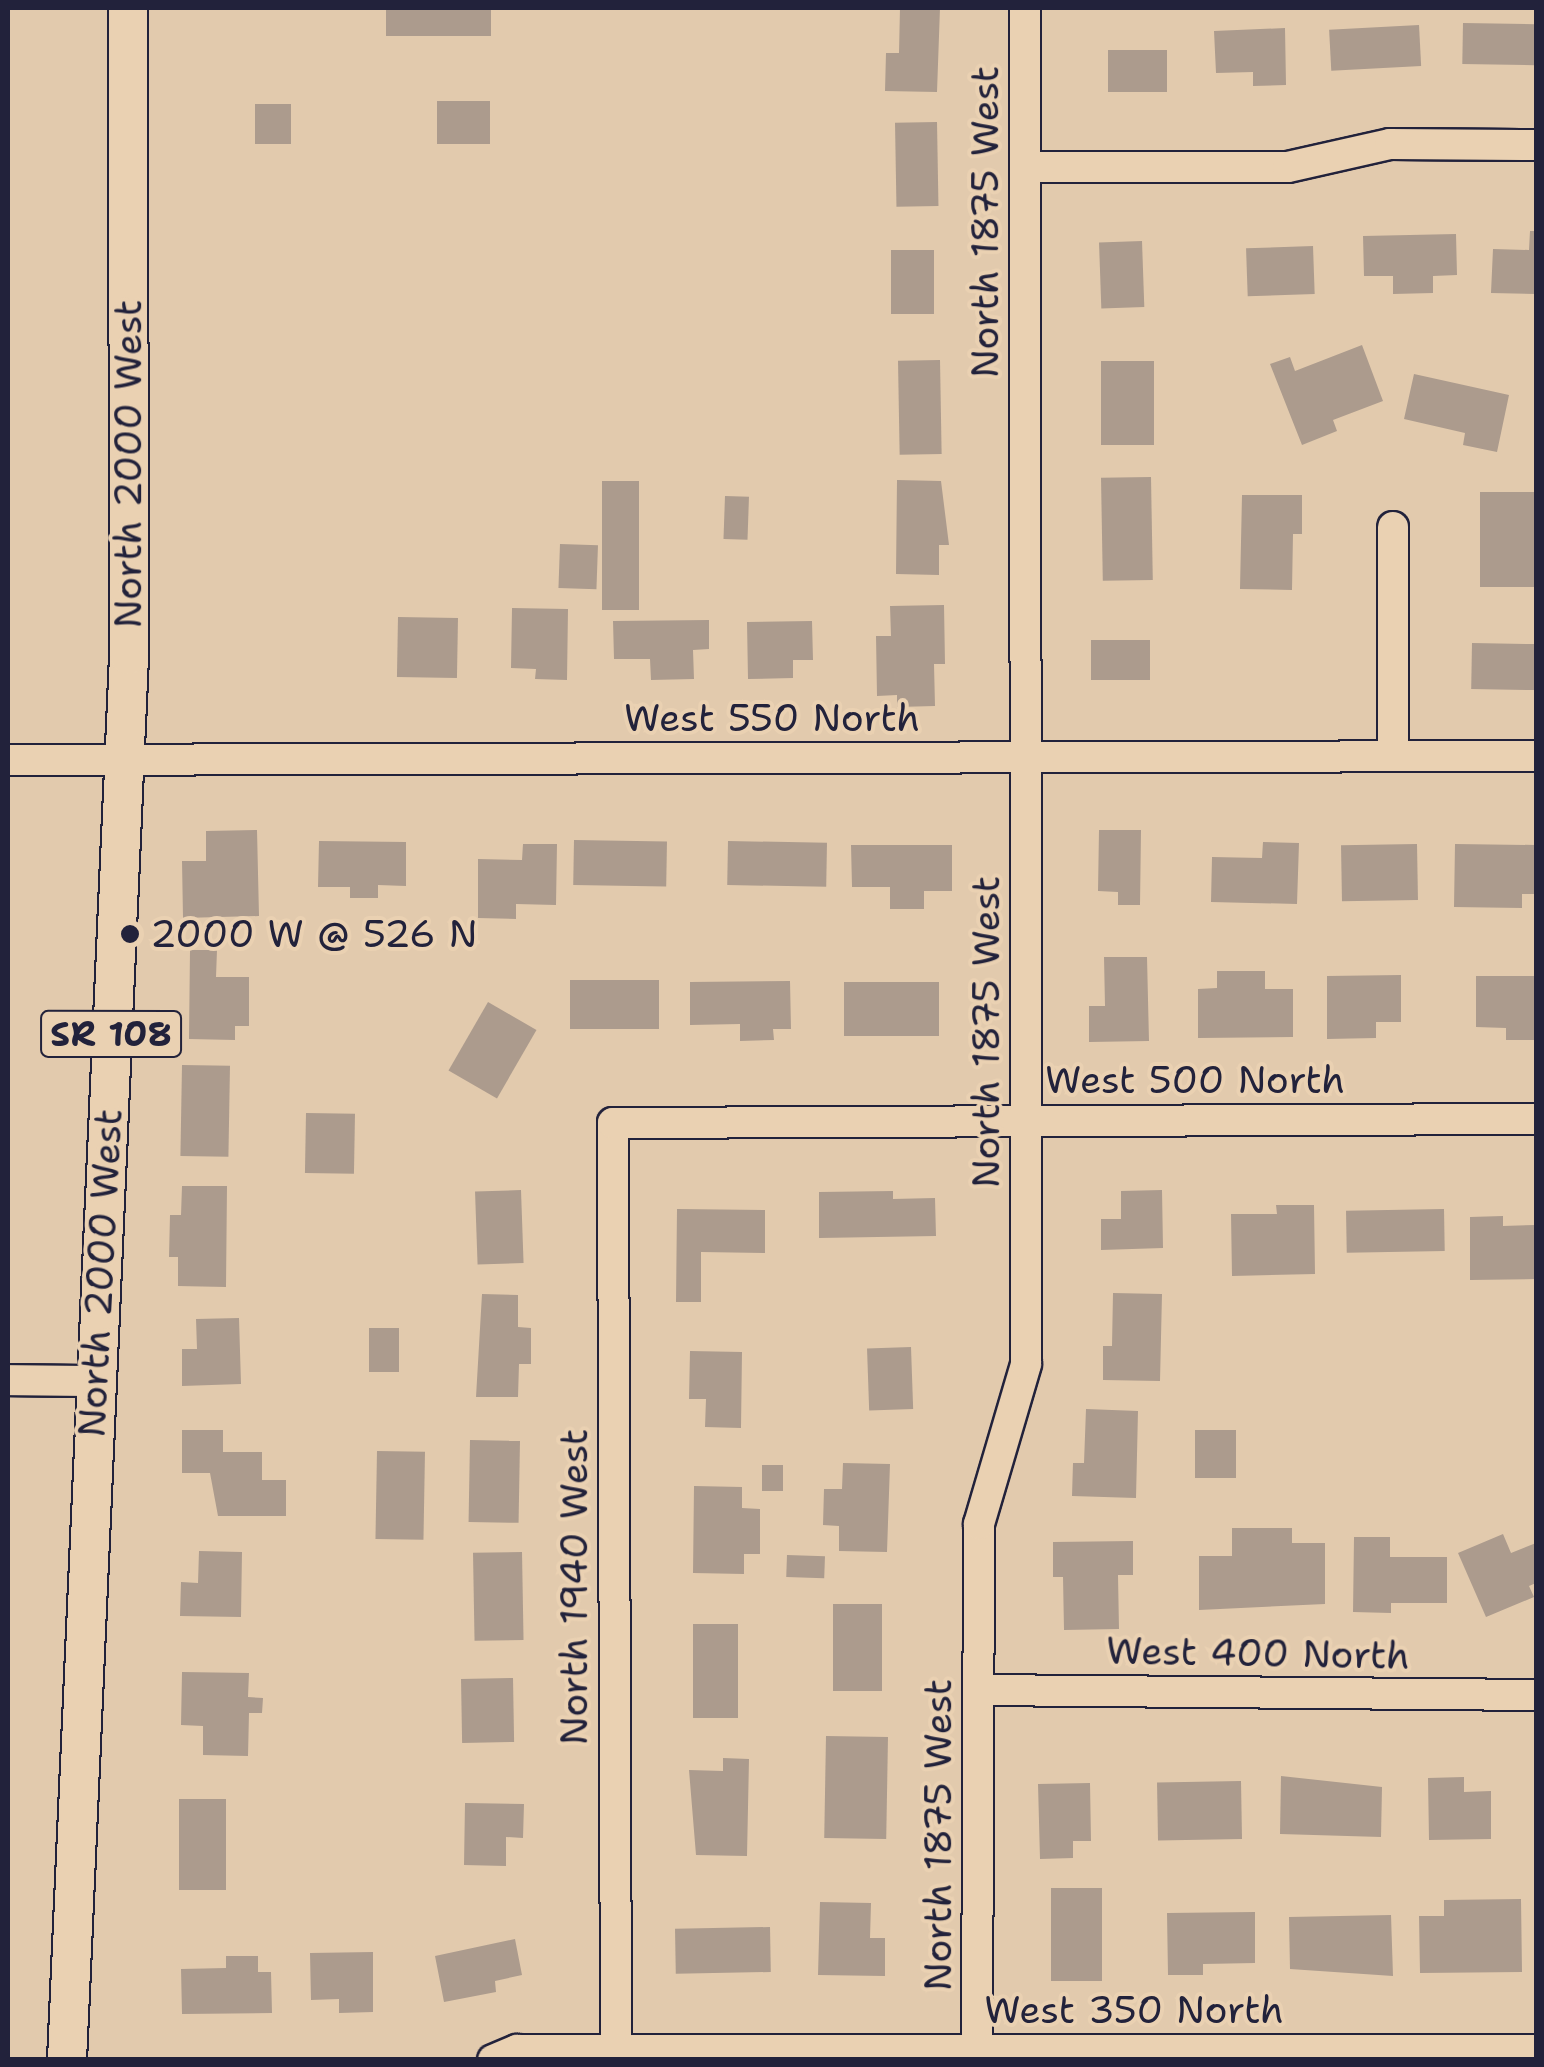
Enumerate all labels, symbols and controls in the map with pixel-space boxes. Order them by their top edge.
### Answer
street label: North 1875 West [962,66,1008,378]
street label: North 2000 West [105,300,151,628]
street label: West 550 North [624,695,920,741]
street label: North 1875 West [963,876,1009,1188]
place label: 2000 W @ 526 N [150,911,478,957]
marker: 2000 W @ 526 N [119,923,141,945]
road number: SR 108 [38,1004,184,1064]
street label: West 500 North [1045,1057,1345,1103]
street label: North 2000 West [69,1108,131,1438]
street label: North 1940 West [551,1429,597,1745]
street label: West 400 North [1106,1628,1410,1678]
street label: North 1875 West [915,1679,961,1991]
street label: West 350 North [984,1987,1284,2033]

